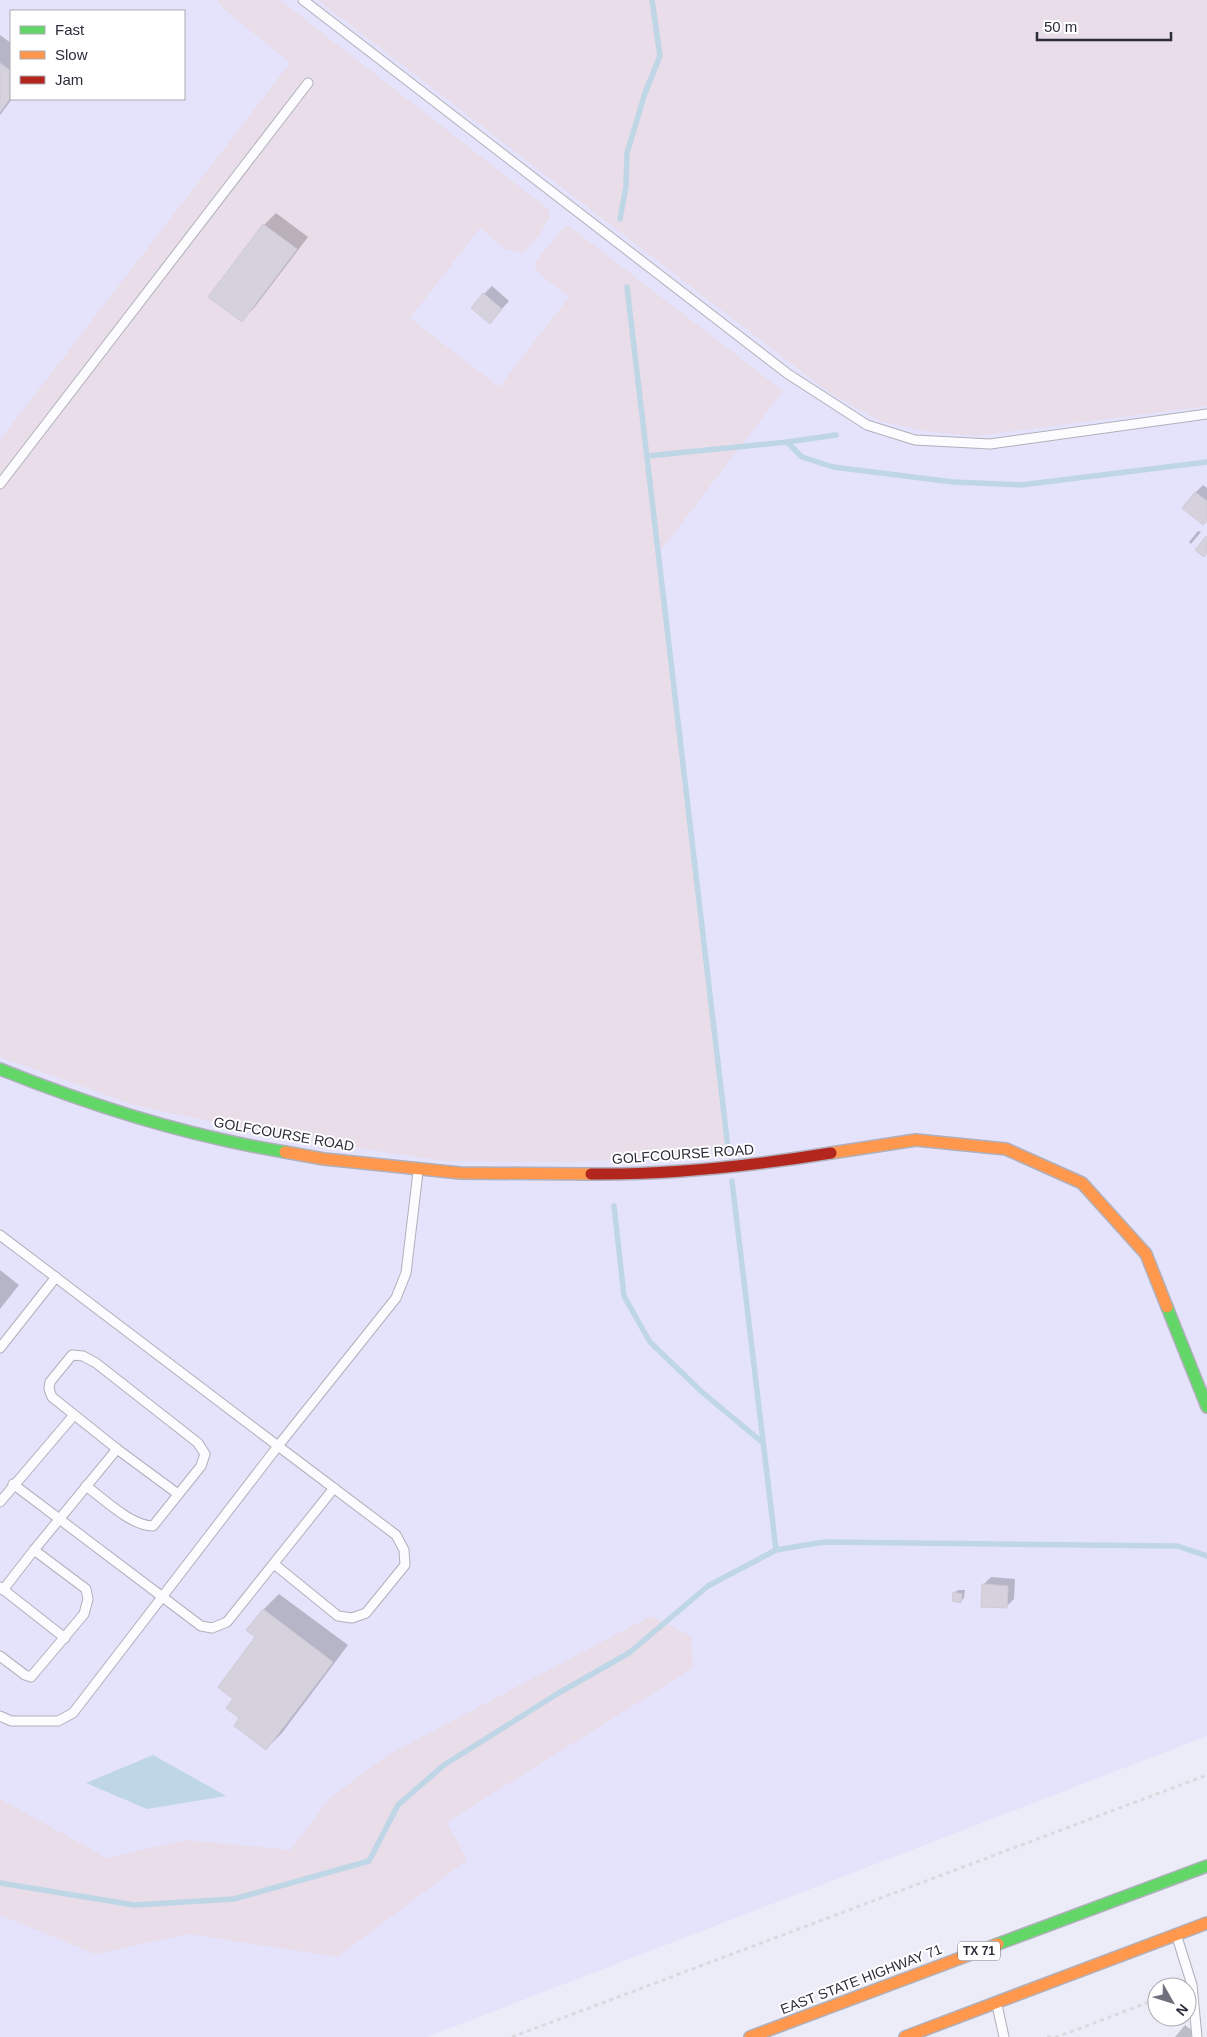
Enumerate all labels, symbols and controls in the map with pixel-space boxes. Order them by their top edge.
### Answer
legend [10,10,185,100]
scale bar [1037,10,1171,42]
text: 50 m [1044,18,1077,35]
text: Fast [55,21,85,38]
text: Slow [55,46,88,63]
text: Jam [55,71,83,88]
street label: GOLFCOURSE ROAD [213,1114,355,1154]
street label: GOLFCOURSE ROAD [611,1141,755,1167]
street label: EAST STATE HIGHWAY 71 [778,1941,944,2017]
road number: TX 71 [958,1942,1000,1960]
north arrow [1147,1977,1197,2027]
text: N [1173,2001,1192,2019]

